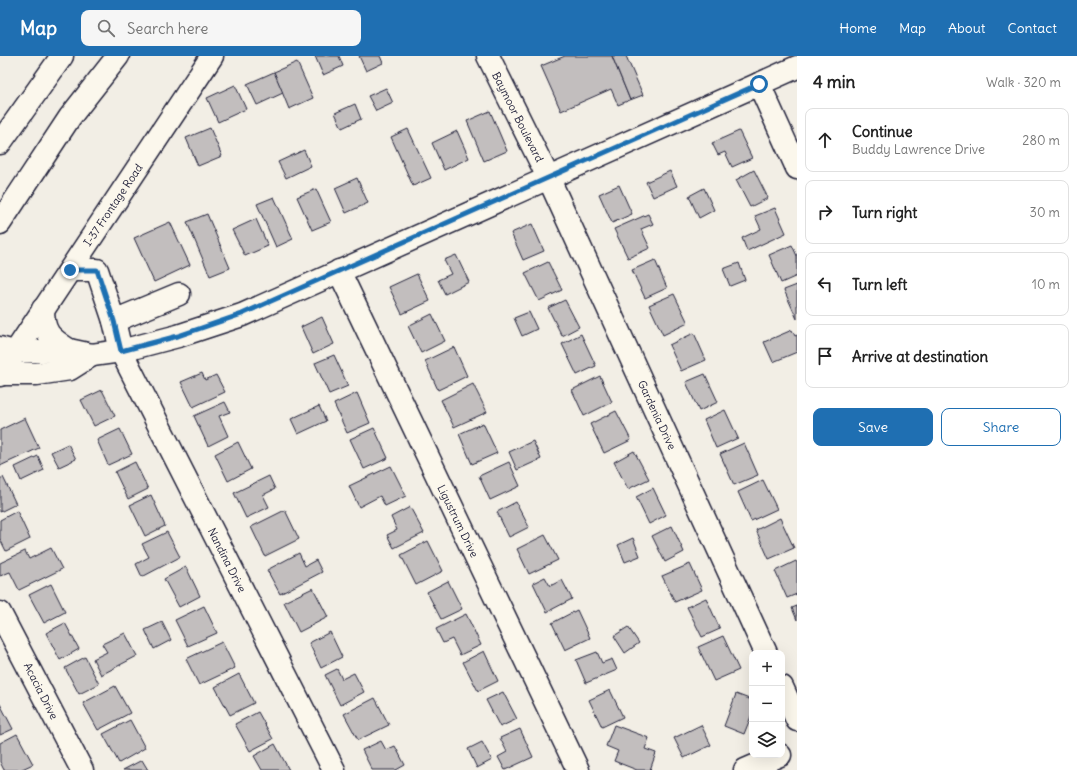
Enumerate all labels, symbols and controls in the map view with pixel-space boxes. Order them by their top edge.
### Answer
search box [81,10,361,46]
text: Map [20,16,57,40]
icon: search [95,17,117,39]
text: Search here [127,19,208,38]
text: Home [839,19,877,37]
text: Map [899,19,926,37]
text: About [948,19,986,37]
text: Contact [1008,19,1057,37]
street label: Baymoor Boulevard [489,70,547,165]
text: 4 min [813,71,855,93]
text: Walk · 320 m [986,74,1061,91]
route start [750,75,768,93]
text: Continue [852,122,913,141]
icon: ahead [814,129,836,151]
text: 280 m [1022,132,1060,149]
text: Buddy Lawrence Drive [852,141,985,158]
street label: I-37 Frontage Road [80,161,146,249]
icon: right [814,201,836,223]
text: Turn right [852,203,917,222]
text: 30 m [1030,204,1060,221]
route end [61,261,79,279]
icon: left [814,273,836,295]
text: Turn left [852,275,907,294]
text: 10 m [1032,276,1060,293]
icon: arrive [814,345,836,367]
text: Arrive at destination [852,347,988,366]
street label: Gardenia Drive [635,378,679,452]
button: Save [813,408,933,446]
button: Share [941,408,1061,446]
street label: Ligustrum Drive [434,482,482,560]
street label: Nandina Drive [205,525,249,595]
map controls [749,650,785,758]
button: + [749,650,785,686]
street label: Acacia Drive [21,660,61,722]
button: − [749,686,785,722]
button: layers [749,722,785,758]

